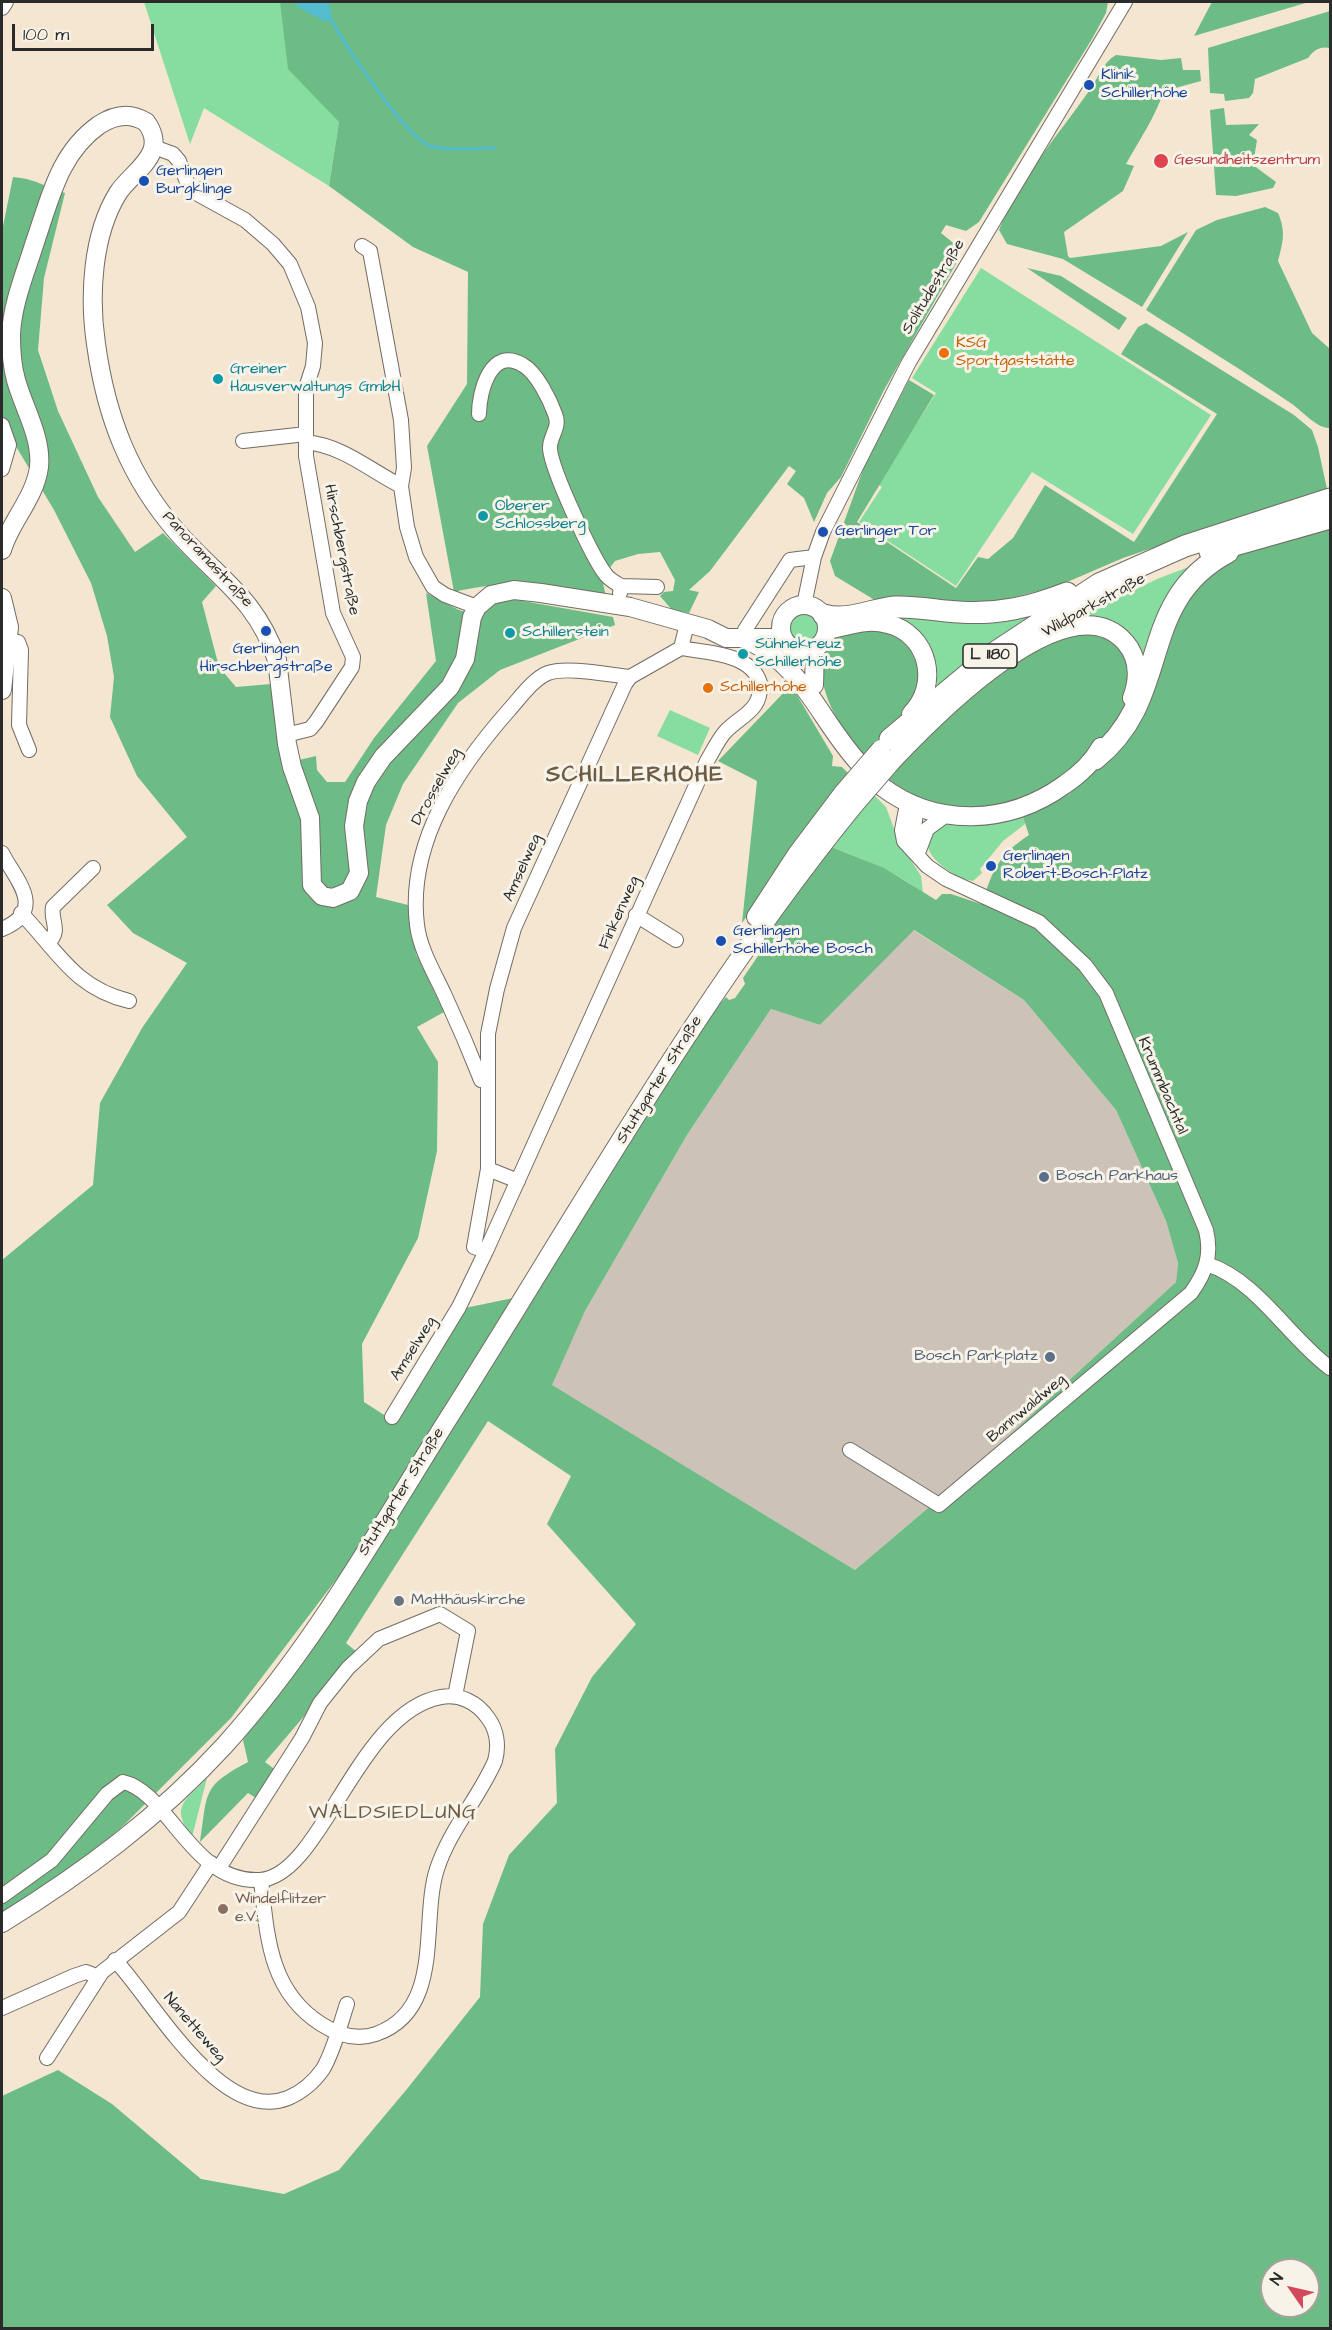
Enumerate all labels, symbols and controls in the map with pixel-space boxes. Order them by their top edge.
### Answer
scale bar [15,12,158,50]
text: 100 m [23,22,69,47]
place label: Klinik Schillerhöhe [1101,66,1188,104]
marker: Klinik Schillerhöhe [1082,78,1096,92]
place label: Gesundheitszentrum [1174,151,1320,171]
marker: Gesundheitszentrum [1152,152,1170,170]
place label: Gerlingen Burgklinge [156,162,232,200]
marker: Gerlingen Burgklinge [137,174,151,188]
street label: Solitudestraße [898,236,970,338]
place label: KSG Sportgaststätte [956,334,1075,372]
marker: KSG Sportgaststätte [937,346,951,360]
place label: Greiner Hausverwaltungs GmbH [230,360,401,398]
marker: Greiner Hausverwaltungs GmbH [211,372,225,386]
street label: Hirschbergstraße [319,483,363,617]
place label: Oberer Schlossberg [495,497,586,535]
street label: Panoramastraße [158,508,256,612]
marker: Oberer Schlossberg [476,509,490,523]
place label: Gerlinger Tor [835,522,936,542]
marker: Gerlinger Tor [816,525,830,539]
street label: Wildparkstraße [1039,570,1149,642]
place label: Schillerstein [522,623,609,643]
marker: Gerlingen Hirschbergstraße [259,624,273,638]
marker: Schillerstein [503,626,517,640]
place label: Sühnekreuz Schillerhöhe [755,635,842,673]
place label: Gerlingen Hirschbergstraße [199,640,333,678]
road number: L 1180 [963,644,1017,668]
marker: Sühnekreuz Schillerhöhe [736,647,750,661]
place label: Schillerhöhe [720,678,807,698]
marker: Schillerhöhe [701,681,715,695]
street label: Drosselweg [408,745,466,829]
district label: SCHILLERHÖHE [546,763,724,789]
street label: Amselweg [500,831,546,905]
place label: Gerlingen Robert-Bosch-Platz [1003,847,1148,885]
marker: Gerlingen Robert-Bosch-Platz [984,859,998,873]
street label: Finkenweg [595,874,645,952]
place label: Gerlingen Schillerhöhe Bosch [733,922,873,960]
marker: Gerlingen Schillerhöhe Bosch [714,934,728,948]
street label: Stuttgarter Straße [613,1013,707,1147]
street label: Krummbachtal [1133,1034,1191,1138]
place label: Bosch Parkhaus [1056,1167,1178,1187]
marker: Bosch Parkhaus [1037,1170,1051,1184]
street label: Amselweg [387,1313,441,1385]
place label: Bosch Parkplatz [914,1347,1038,1367]
marker: Bosch Parkplatz [1043,1350,1057,1364]
street label: Bannwaldweg [984,1370,1070,1448]
street label: Stuttgarter Straße [355,1425,449,1559]
place label: Matthäuskirche [411,1591,525,1611]
marker: Matthäuskirche [392,1594,406,1608]
district label: WALDSIEDLUNG [309,1802,477,1826]
place label: Windelflitzer e.V. [235,1890,326,1928]
marker: Windelflitzer e.V. [216,1902,230,1916]
street label: Nanetteweg [158,1989,230,2067]
north arrow [1260,2258,1320,2318]
text: N [1265,2269,1289,2289]

